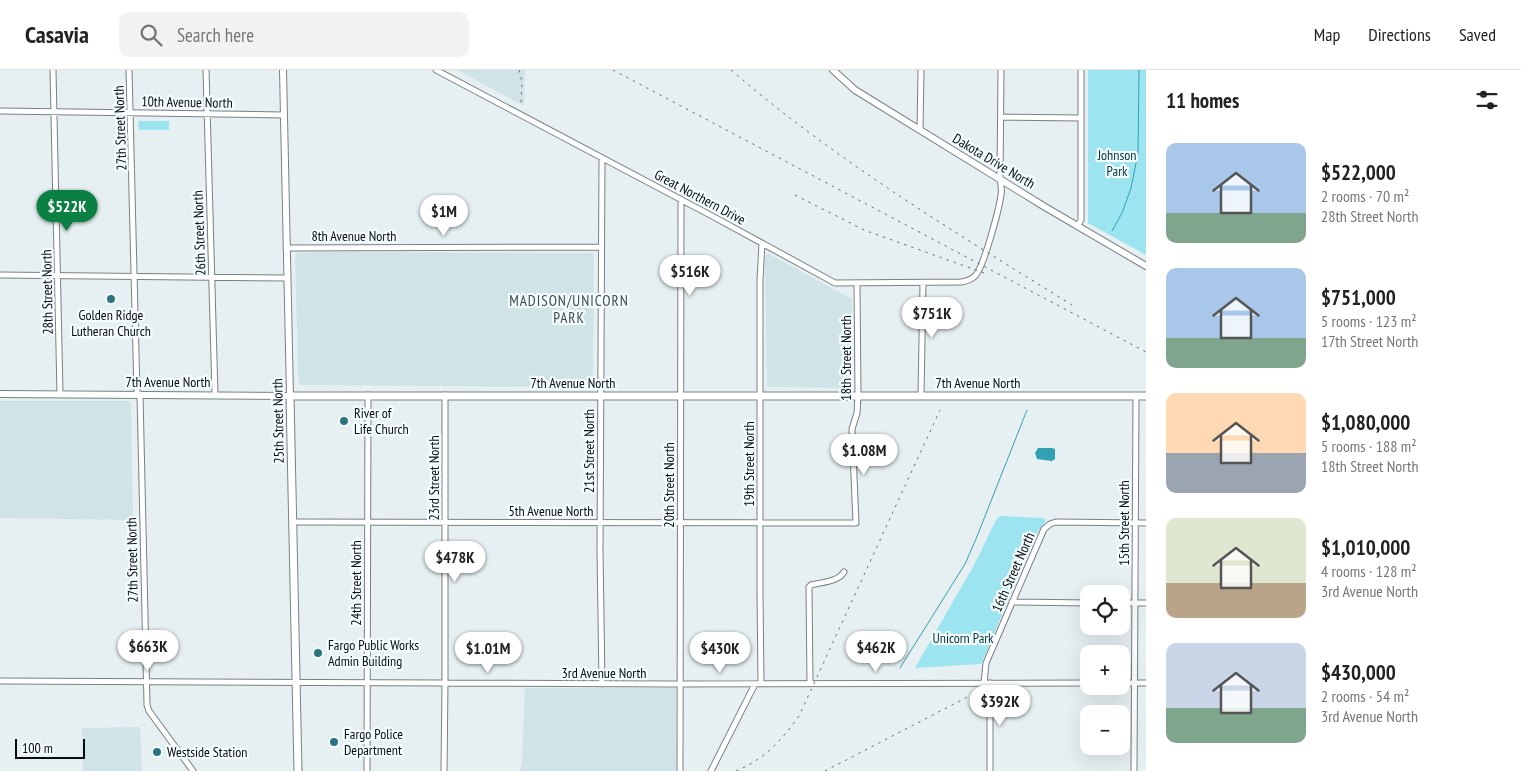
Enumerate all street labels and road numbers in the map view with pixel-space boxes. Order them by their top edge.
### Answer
street label: 27th Street North [110,85,130,171]
street label: 10th Avenue North [141,92,233,112]
street label: Dakota Drive North [950,129,1038,193]
street label: Great Northern Drive [651,165,749,229]
street label: 26th Street North [189,190,209,276]
street label: 8th Avenue North [311,227,397,245]
street label: 28th Street North [37,249,57,335]
street label: 18th Street North [837,315,855,401]
street label: 7th Avenue North [126,373,210,391]
street label: 7th Avenue North [531,374,615,392]
street label: 7th Avenue North [936,374,1020,392]
street label: 25th Street North [268,378,288,464]
street label: 21st Street North [580,409,598,493]
street label: 19th Street North [740,421,758,507]
street label: 23rd Street North [425,435,443,521]
street label: 20th Street North [660,442,678,528]
street label: 15th Street North [1115,480,1133,566]
street label: 5th Avenue North [508,502,594,520]
street label: 27th Street North [122,517,142,603]
street label: 16th Street North [987,529,1039,615]
street label: 24th Street North [347,540,365,626]
street label: 3rd Avenue North [562,664,646,682]

